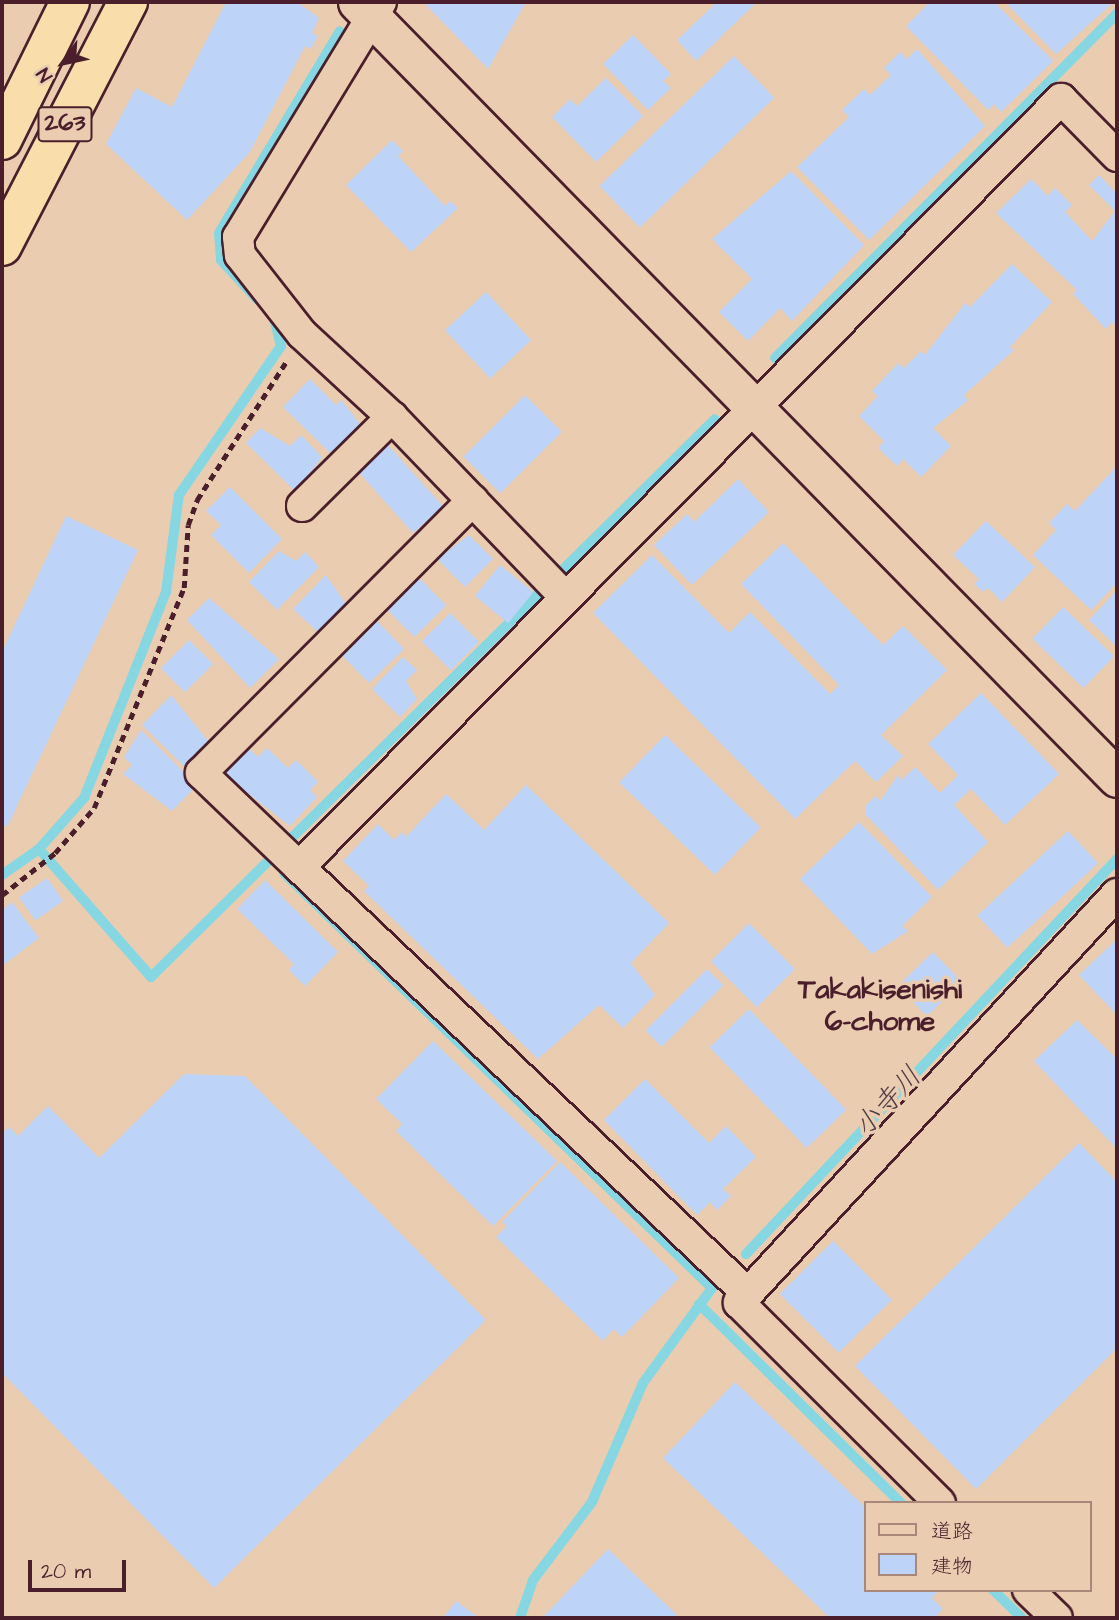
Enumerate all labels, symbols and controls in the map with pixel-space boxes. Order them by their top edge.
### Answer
north arrow [28,28,98,98]
text: N [30,62,60,87]
road number: 263 [37,104,93,144]
district label: Takakisenishi 6-chome [798,973,962,1039]
water label: 小寺川 [847,1060,929,1144]
legend [864,1501,1091,1592]
text: 道路 [931,1517,973,1546]
scale bar [32,1546,130,1590]
text: 建物 [931,1552,973,1581]
text: 20 m [41,1557,91,1586]

